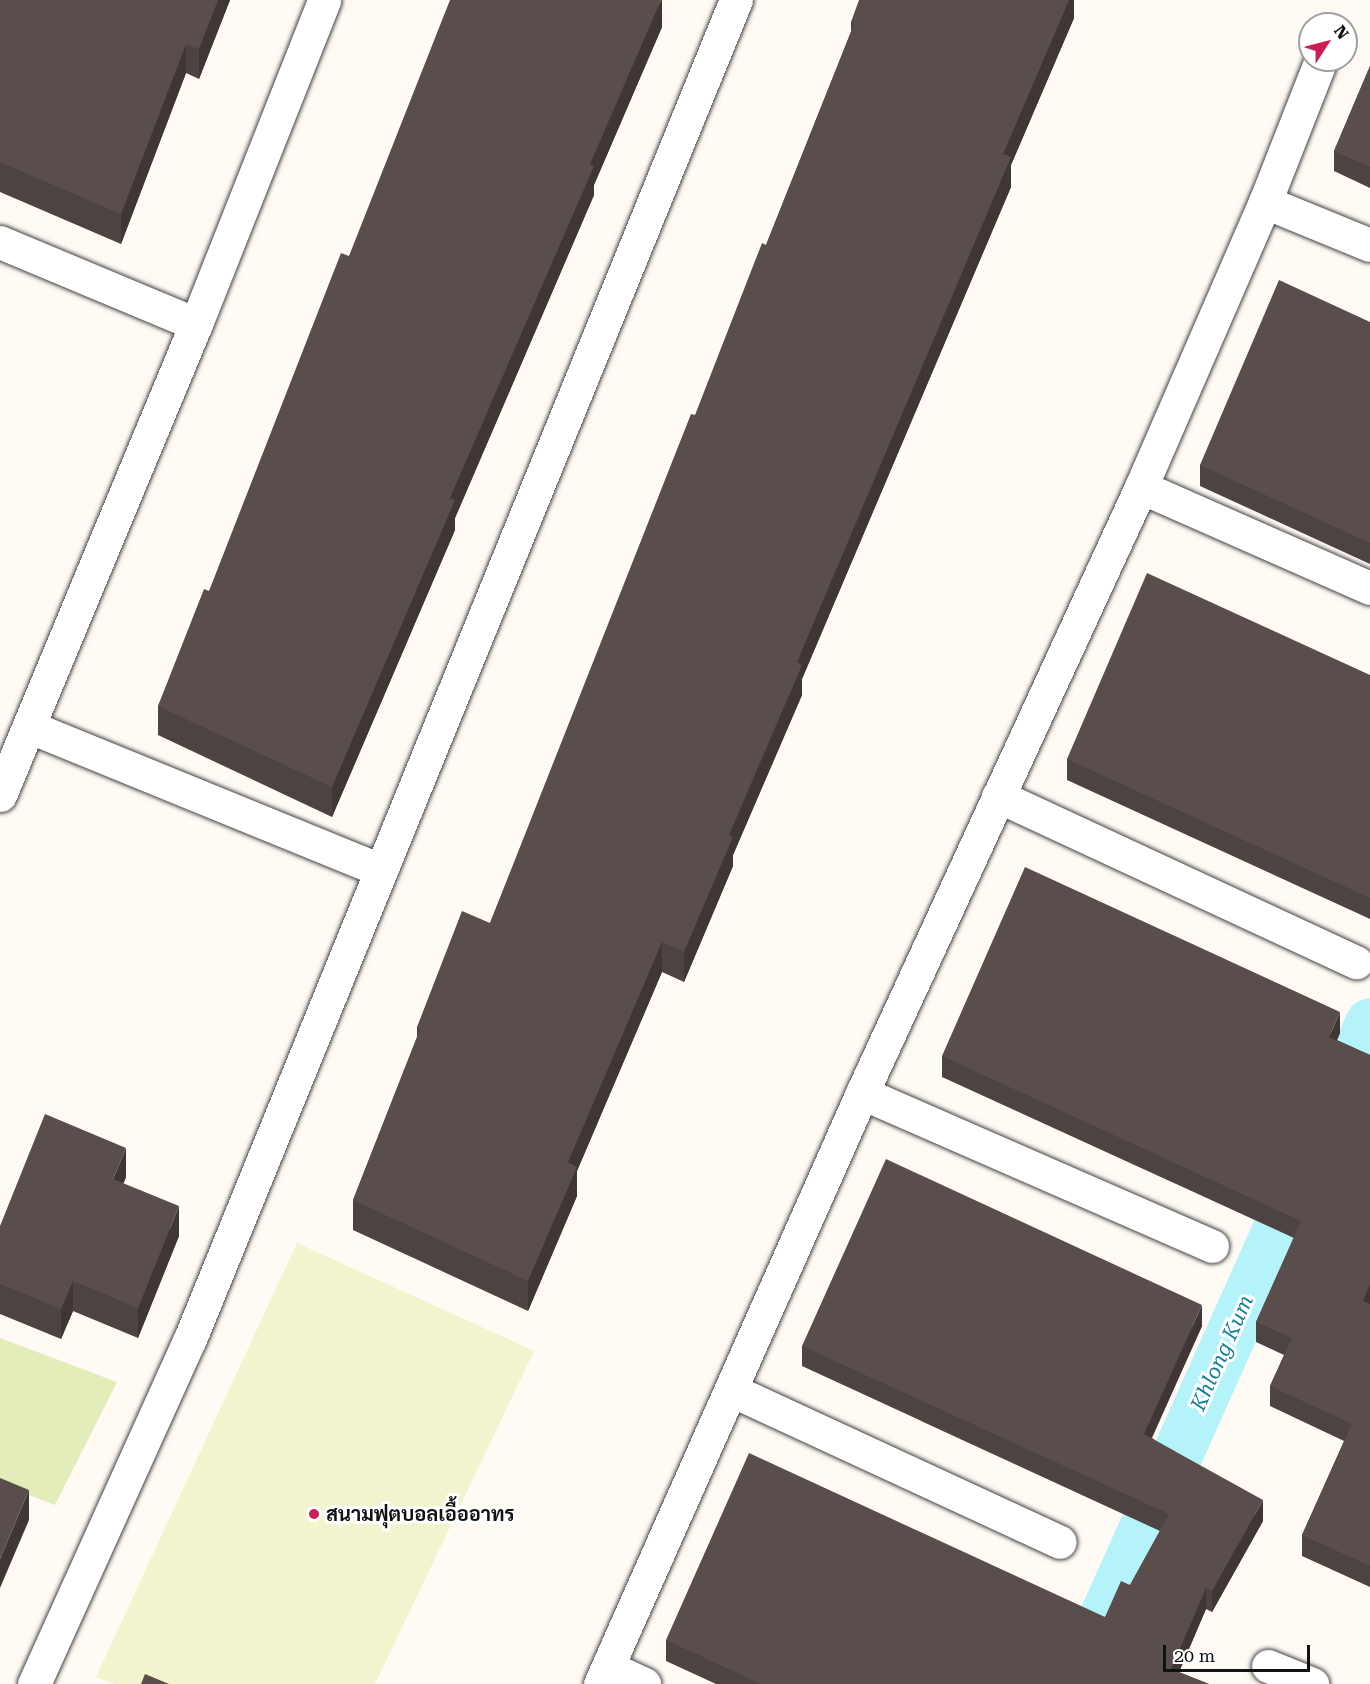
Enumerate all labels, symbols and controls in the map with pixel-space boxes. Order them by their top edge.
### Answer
north arrow [1298,12,1358,72]
text: N [1330,22,1353,43]
water label: Khlong Kum [1185,1291,1259,1415]
place label: สนามฟุตบอลเอื้ออาทร [326,1502,514,1526]
marker: สนามฟุตบอลเอื้ออาทร [307,1507,321,1521]
scale bar [1166,1633,1313,1671]
text: 20 m [1174,1645,1215,1666]

